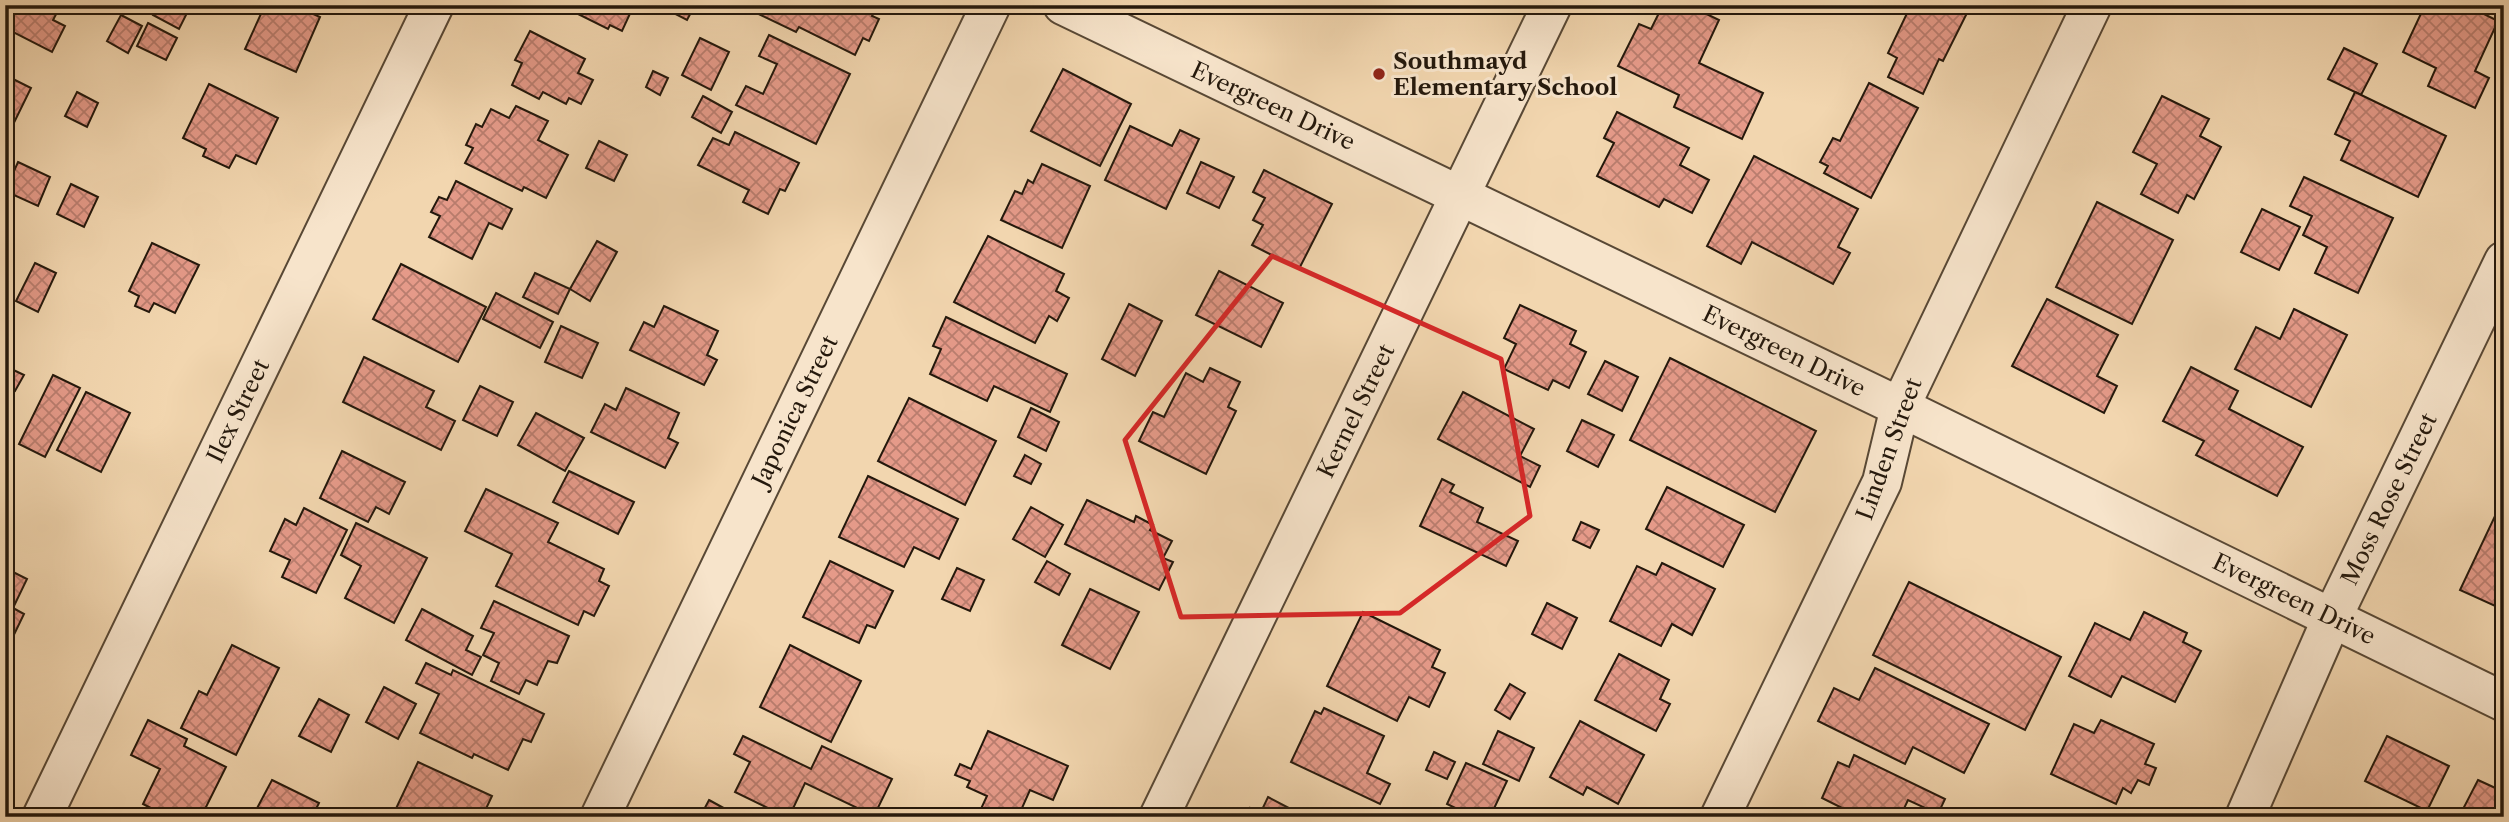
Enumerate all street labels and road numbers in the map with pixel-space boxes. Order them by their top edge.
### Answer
street label: Evergreen Drive [1187,56,1359,156]
street label: Evergreen Drive [1698,299,1870,403]
street label: Japonica Street [745,331,844,494]
street label: Kernel Street [1312,340,1400,482]
street label: Ilex Street [201,355,275,467]
street label: Linden Street [1850,374,1928,524]
street label: Moss Rose Street [2335,408,2443,590]
street label: Evergreen Drive [2208,547,2380,651]

